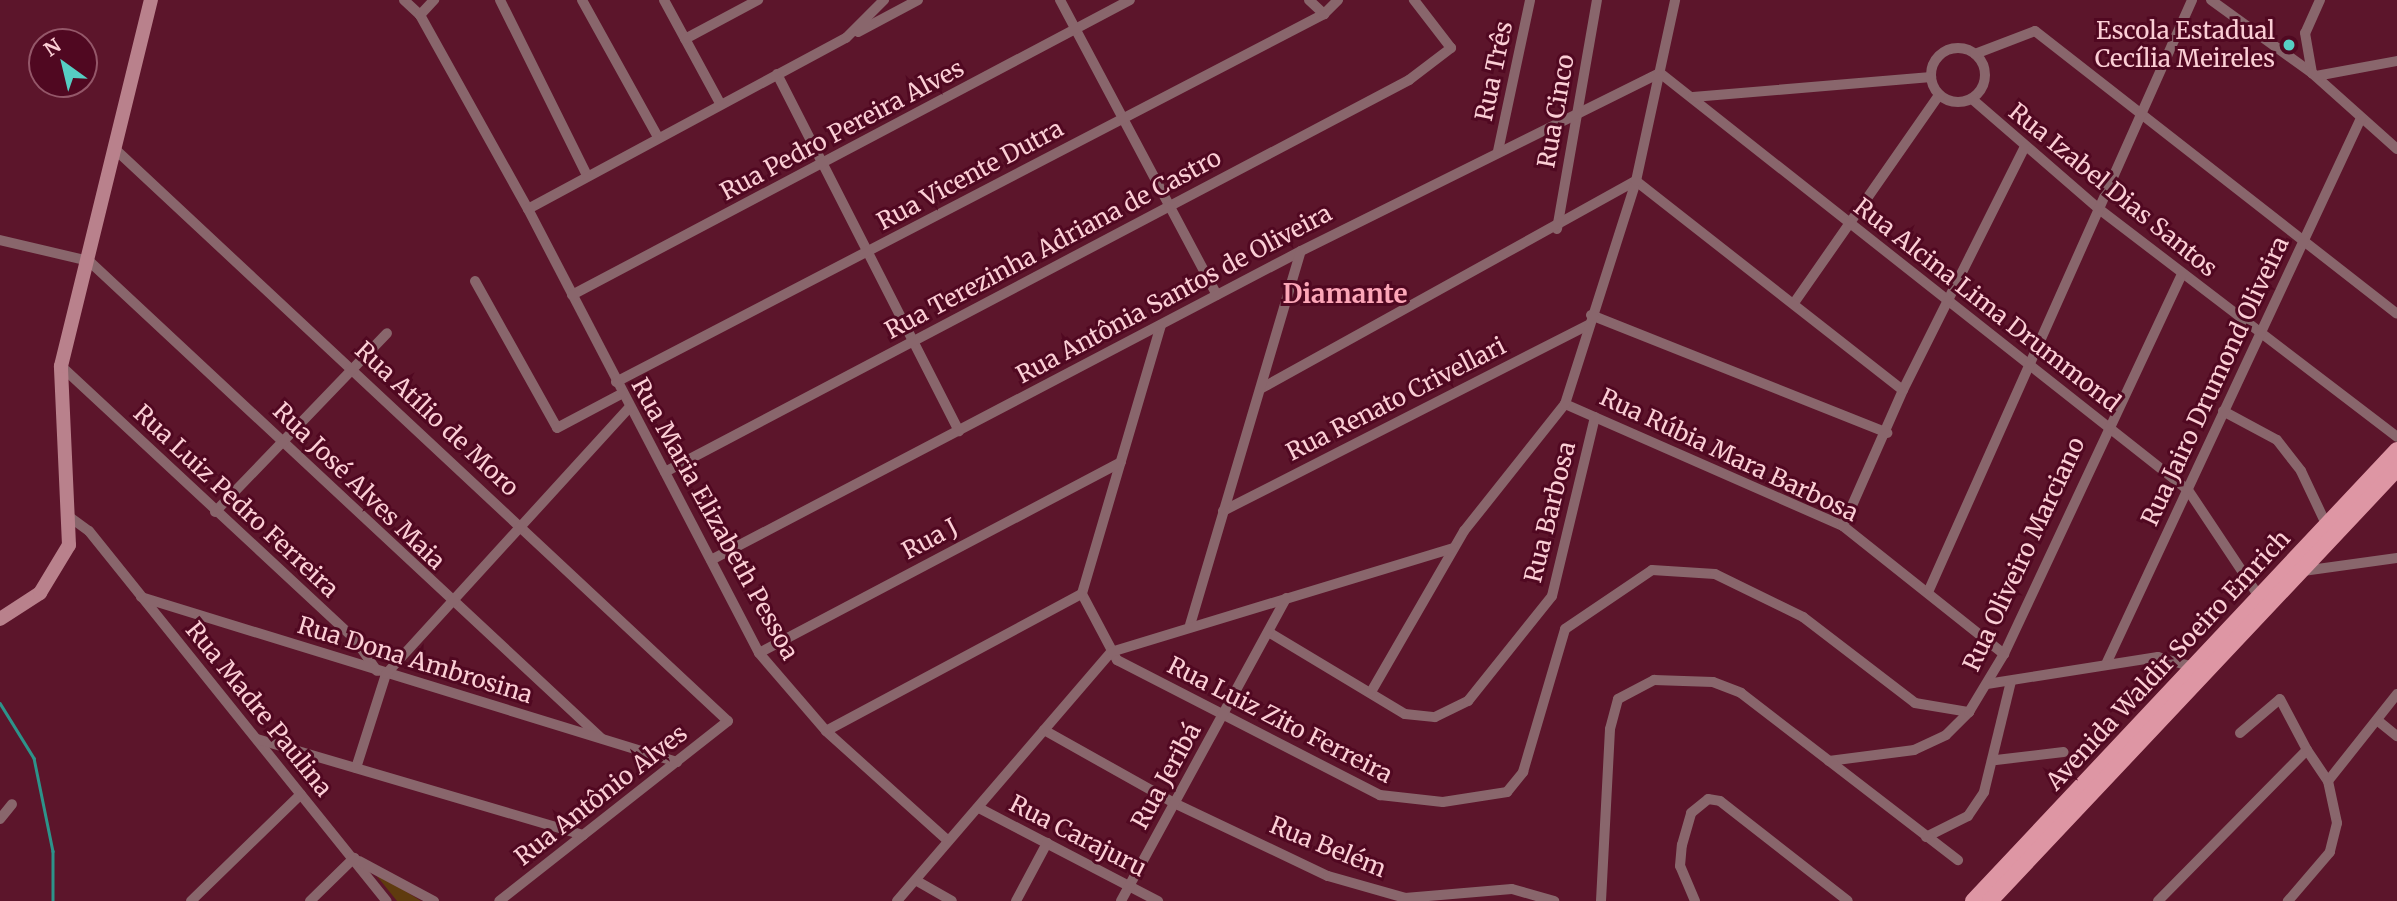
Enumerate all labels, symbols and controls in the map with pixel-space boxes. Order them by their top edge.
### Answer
place label: Escola Estadual Cecília Meireles [2095,17,2275,73]
street label: Rua Três [1469,18,1519,124]
north arrow [28,28,98,98]
text: N [39,33,65,61]
marker: Escola Estadual Cecília Meireles [2281,37,2297,53]
street label: Rua Cinco [1532,52,1580,170]
street label: Rua Pedro Pereira Alves [715,54,969,206]
street label: Rua Izabel Dias Santos [2003,97,2223,283]
street label: Rua Vicente Dutra [872,114,1068,236]
street label: Rua Terezinha Adriana de Castro [880,143,1226,345]
street label: Rua Alcina Lima Drummond [1848,192,2126,418]
street label: Rua Antônia Santos de Oliveira [1011,198,1337,390]
street label: Rua Jairo Drumond Oliveira [2135,232,2295,530]
district label: Diamante [1282,278,1408,310]
street label: Rua Renato Crivellari [1282,331,1510,467]
street label: Rua Atílio de Moro [349,336,525,502]
street label: Rua Maria Elizabeth Pessoa [625,373,805,665]
street label: Rua Rúbia Mara Barbosa [1595,382,1863,528]
street label: Rua José Alves Maia [267,397,451,575]
street label: Rua Luiz Pedro Ferreira [128,399,344,603]
street label: Rua Oliveiro Marciano [1957,432,2091,676]
street label: Rua Barbosa [1519,439,1581,585]
street label: Rua J [897,512,963,566]
street label: Avenida Waldir Soeiro Emrich [2040,524,2296,796]
street label: Rua Dona Ambrosina [294,611,536,709]
street label: Rua Madre Paulina [180,616,338,802]
street label: Rua Luiz Zito Ferreira [1163,651,1397,789]
street label: Rua Jeribá [1125,718,1207,834]
street label: Rua Antônio Alves [509,719,693,871]
street label: Rua Carajuru [1005,789,1151,883]
street label: Rua Belém [1266,811,1390,883]

